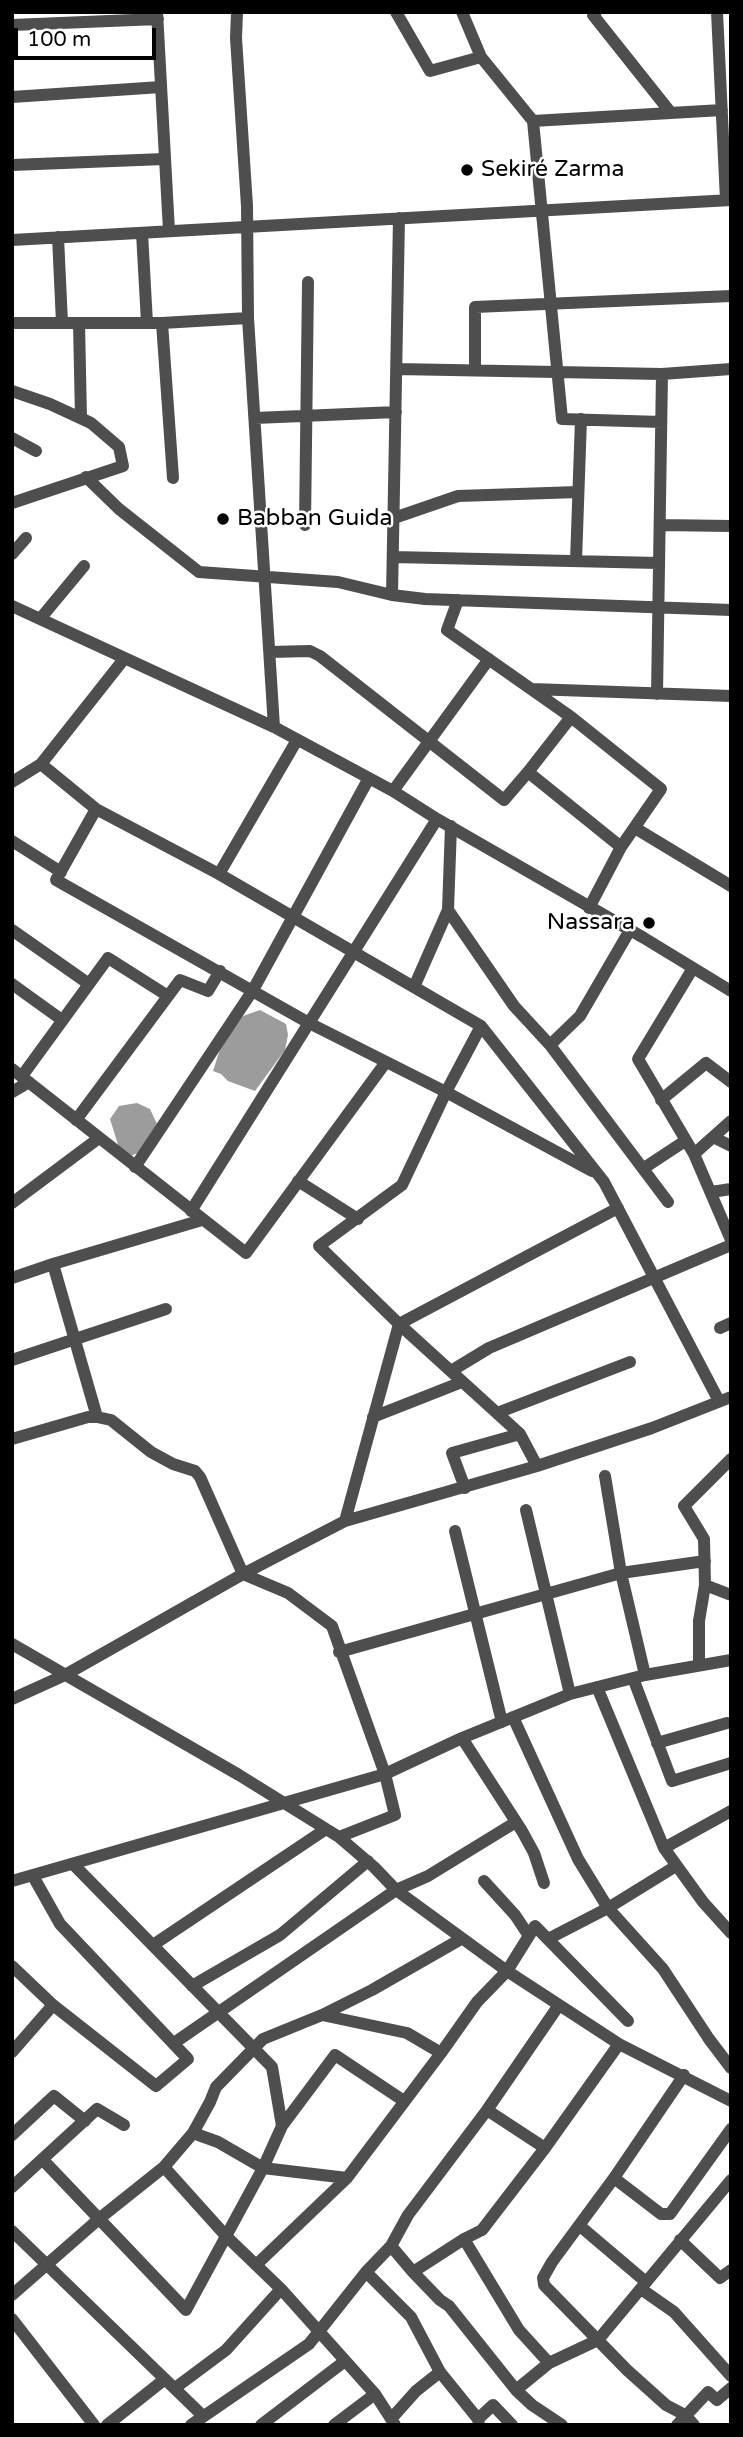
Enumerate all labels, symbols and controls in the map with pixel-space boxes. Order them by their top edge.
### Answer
scale bar [18,14,159,58]
text: 100 m [27,27,91,52]
place label: Sekiré Zarma [481,156,624,184]
marker: Sekiré Zarma [459,162,475,178]
place label: Babban Guida [237,505,392,533]
marker: Babban Guida [215,511,231,527]
place label: Nassara [547,909,635,937]
marker: Nassara [641,915,657,931]

